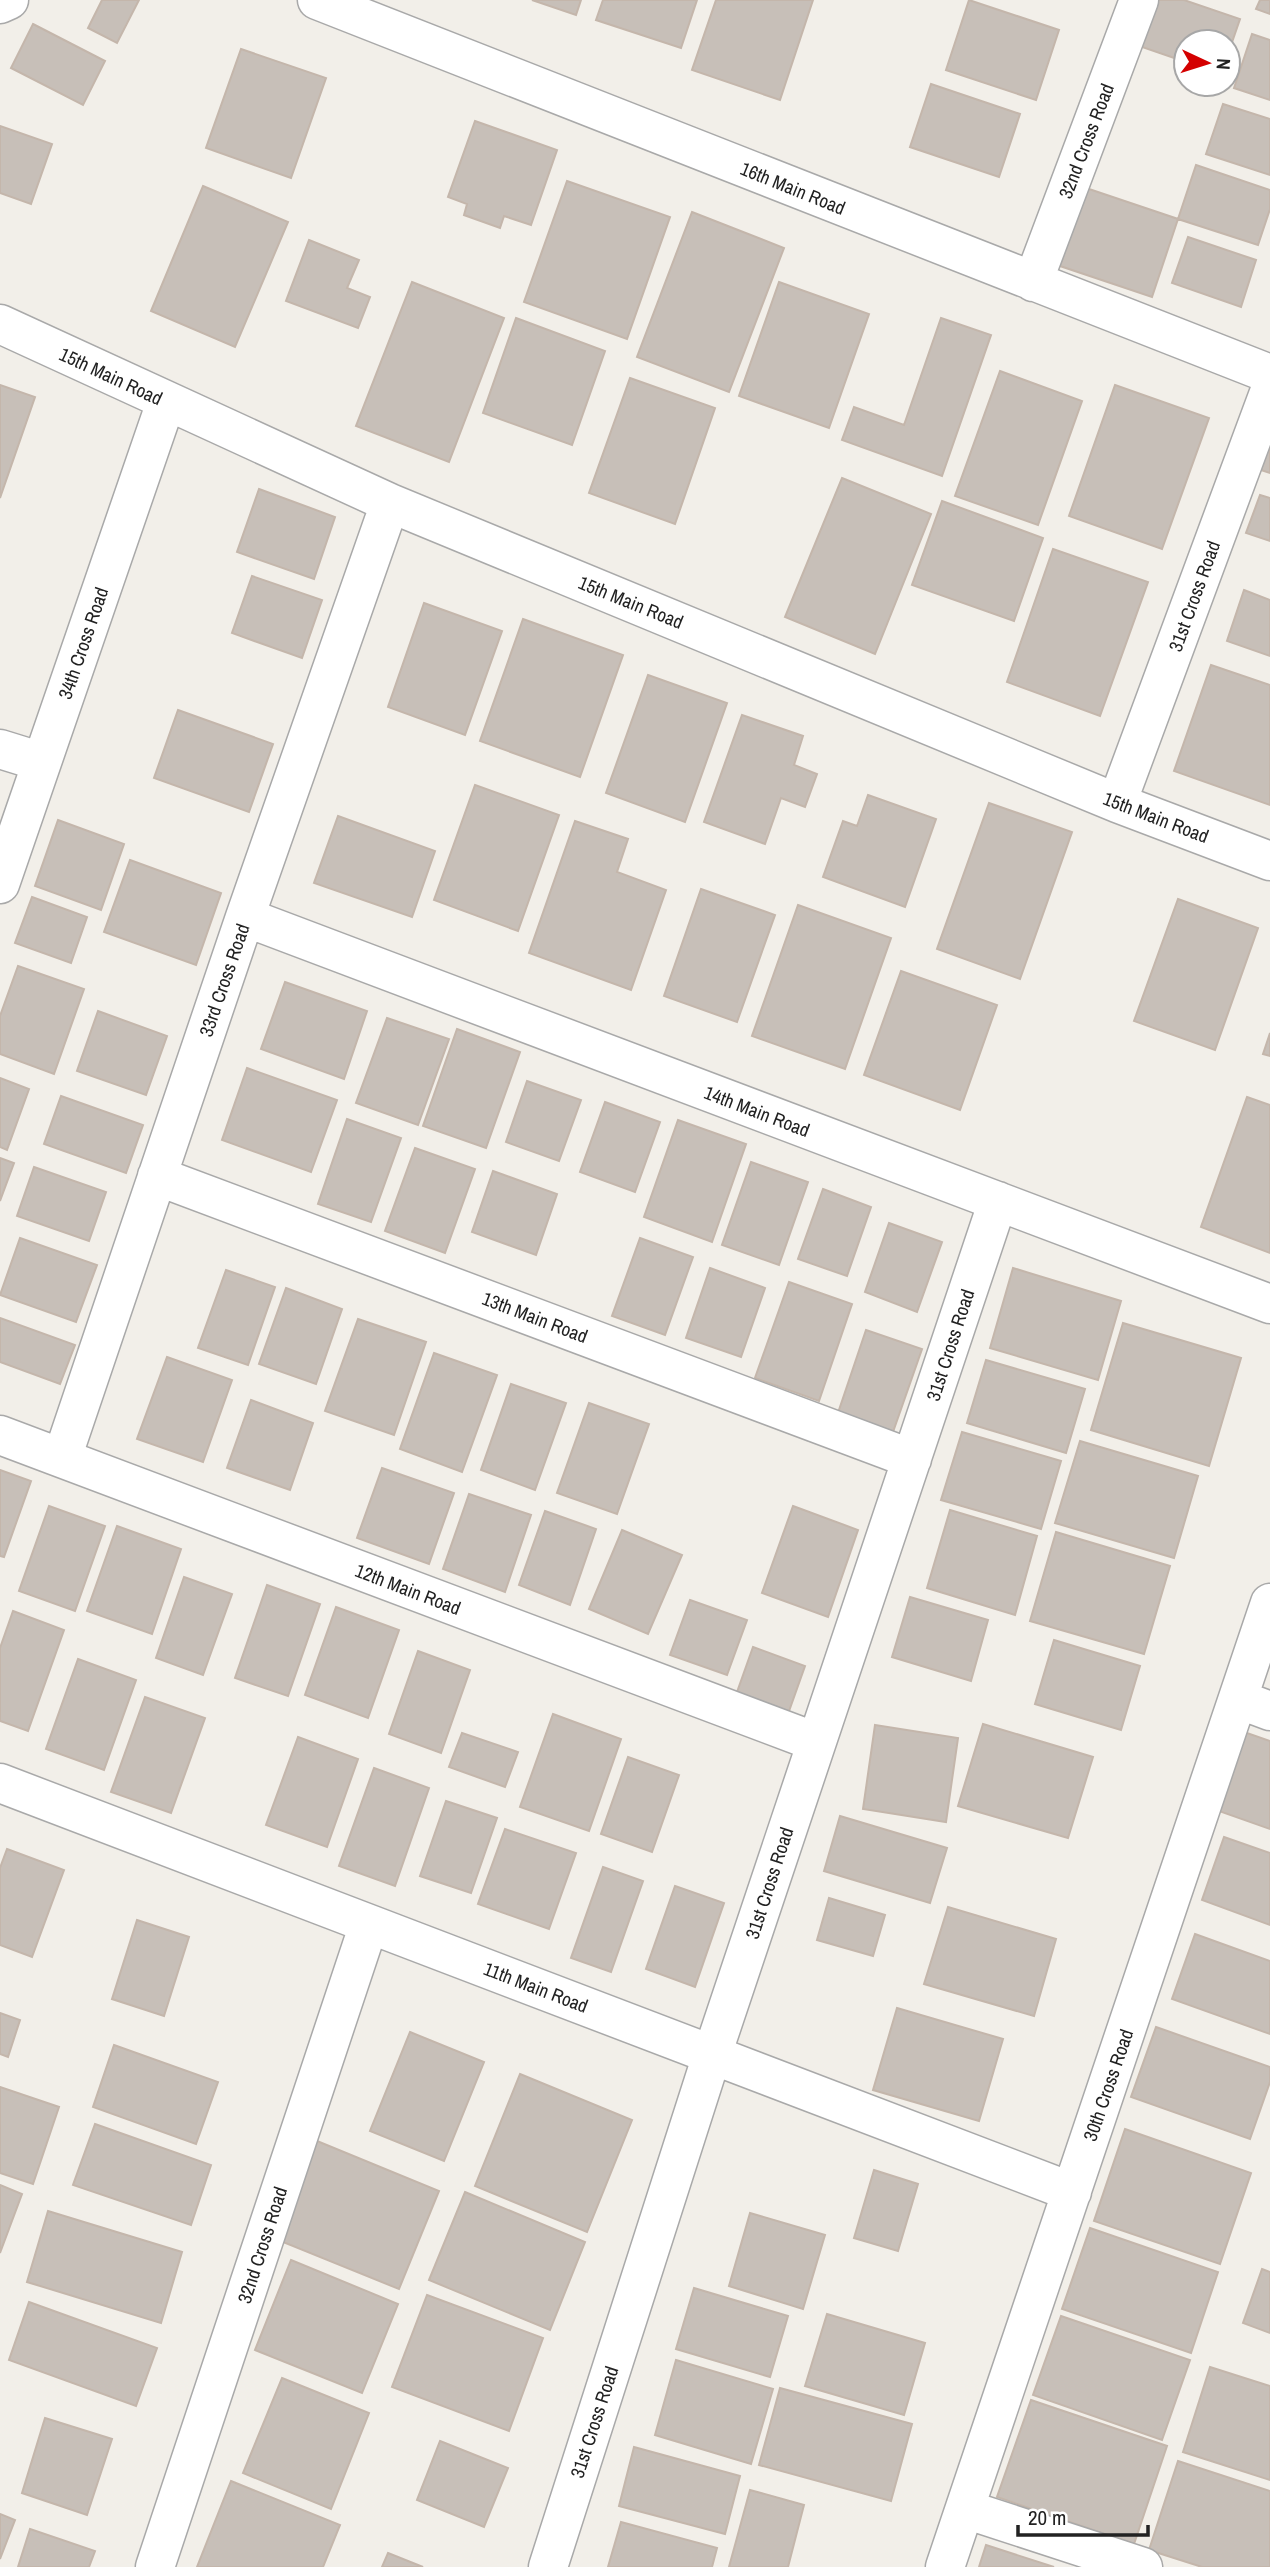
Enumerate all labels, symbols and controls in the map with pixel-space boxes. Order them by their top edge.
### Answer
north arrow [1172,28,1242,98]
text: N [1211,58,1237,71]
street label: 32nd Cross Road [1052,80,1120,202]
street label: 16th Main Road [737,155,849,221]
street label: 15th Main Road [55,341,167,411]
street label: 31st Cross Road [1162,537,1226,655]
street label: 15th Main Road [575,569,687,635]
street label: 34th Cross Road [52,583,114,703]
street label: 15th Main Road [1100,785,1212,849]
street label: 33rd Cross Road [193,920,255,1040]
street label: 14th Main Road [701,1079,813,1143]
street label: 13th Main Road [479,1285,591,1349]
street label: 31st Cross Road [920,1286,980,1404]
street label: 12th Main Road [352,1557,464,1621]
street label: 31st Cross Road [739,1824,799,1942]
street label: 11th Main Road [480,1955,592,2019]
street label: 30th Cross Road [1077,2025,1139,2145]
street label: 32nd Cross Road [231,2183,293,2307]
street label: 31st Cross Road [564,2363,624,2481]
scale bar [1018,2494,1148,2538]
text: 20 m [1028,2503,1066,2532]

